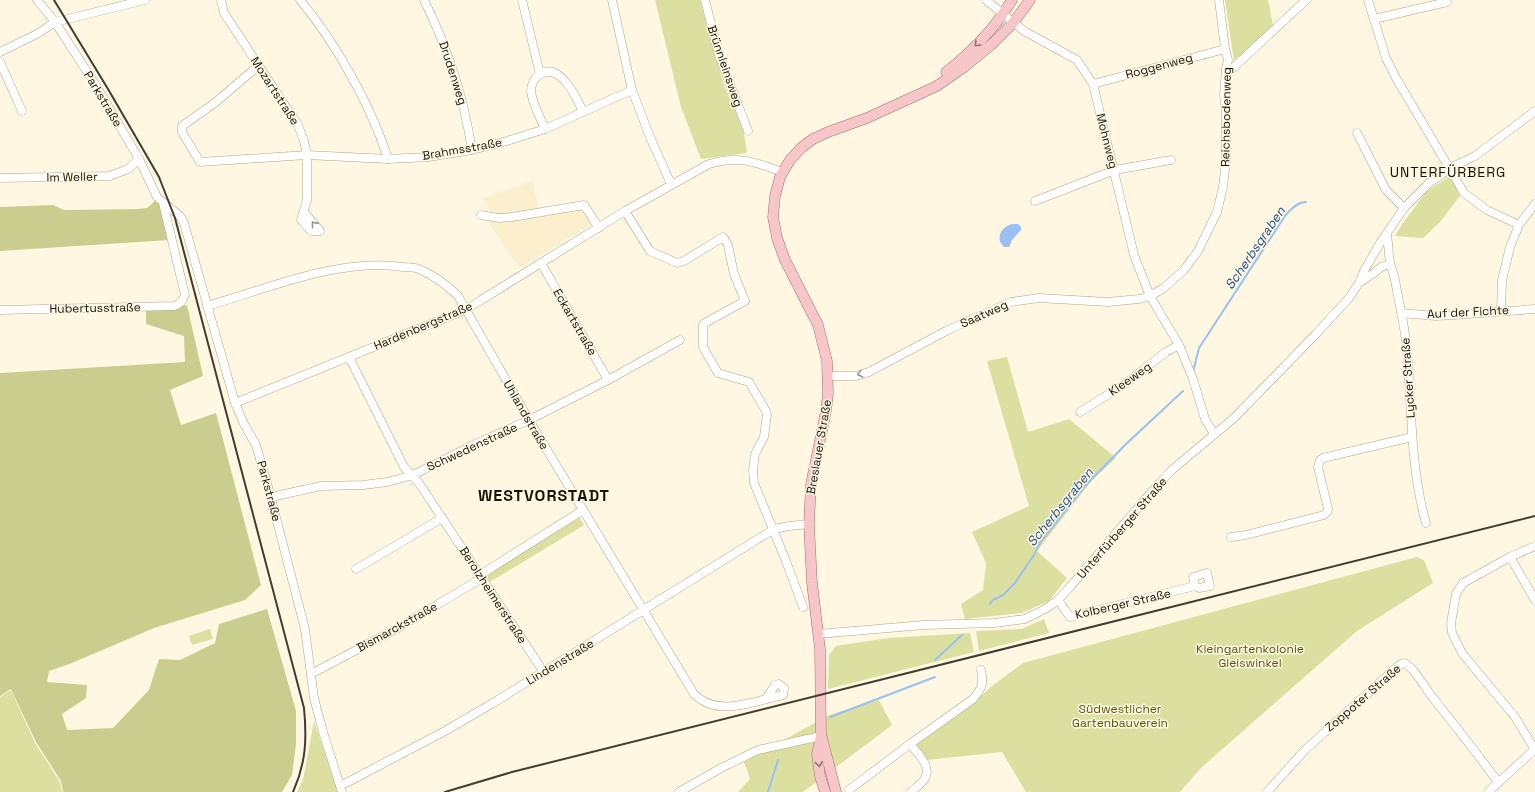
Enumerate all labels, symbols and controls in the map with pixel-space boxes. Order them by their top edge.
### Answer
street label: Brünnleinsweg [704,23,746,109]
street label: Drudenweg [435,39,471,107]
one-way arrow [974,39,982,47]
street label: Roggenweg [1124,49,1194,83]
street label: Mozartstraße [247,54,303,128]
street label: Reichsbodenweg [1217,67,1235,167]
street label: Parkstraße [80,68,126,130]
street label: Mohnweg [1092,112,1122,170]
street label: Brahmsstraße [421,134,503,164]
district label: UNTERFÜRBERG [1390,163,1506,181]
street label: Im Weller [46,169,98,185]
water label: Scherbsgraben [1221,203,1289,293]
one-way arrow [311,221,318,228]
street label: Eckartstraße [549,286,601,358]
street label: Saatweg [958,296,1010,332]
street label: Hardenbergstraße [371,298,475,354]
street label: Hubertusstraße [49,299,141,317]
street label: Auf der Fichte [1427,302,1509,322]
street label: Lycker Straße [1397,337,1419,419]
street label: Kleeweg [1105,358,1155,400]
one-way arrow [857,369,864,378]
street label: Uhlandstraße [500,377,552,453]
street label: Breslauer Straße [803,398,835,496]
street label: Schwedenstraße [424,419,520,475]
street label: Parkstraße [253,459,285,523]
water label: Scherbsgraben [1023,464,1097,550]
street label: Unterfürberger Straße [1073,474,1171,582]
district label: WESTVORSTADT [478,485,610,506]
street label: Berolzheimerstraße [456,543,530,647]
street label: Kolberger Straße [1074,585,1172,623]
street label: Bismarckstraße [354,598,440,656]
street label: Lindenstraße [523,635,597,689]
park label: Kleingartenkolonie Gleiswinkel [1196,641,1304,671]
street label: Zoppoter Straße [1322,661,1404,735]
park label: Südwestlicher Gartenbauverein [1072,701,1168,731]
one-way arrow [814,761,823,767]

